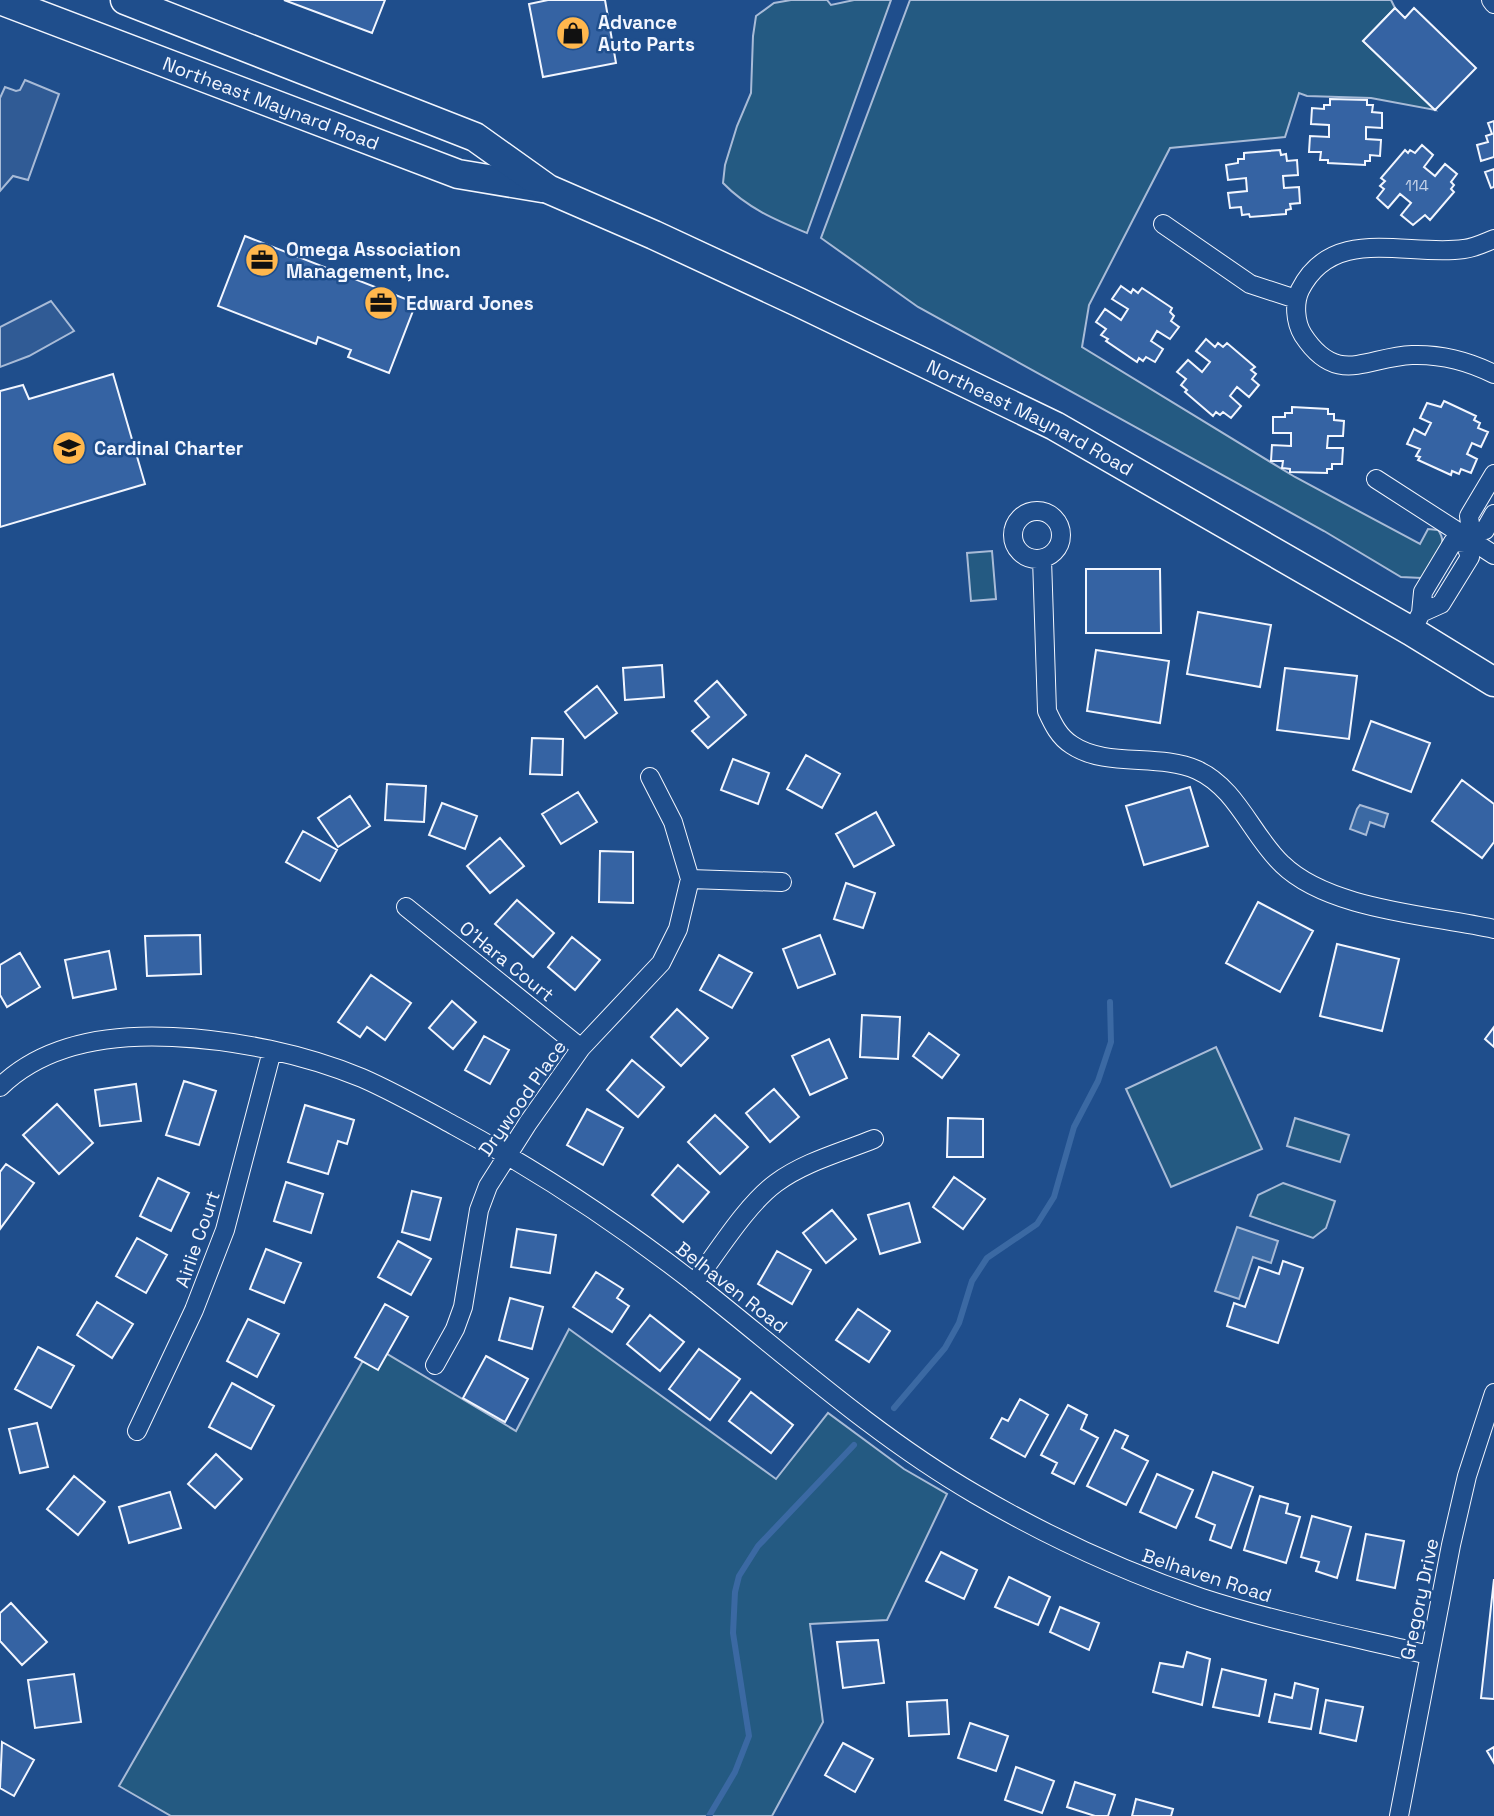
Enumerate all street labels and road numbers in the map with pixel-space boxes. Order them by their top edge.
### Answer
street label: Northeast Maynard Road [159,51,383,156]
street label: Northeast Maynard Road [922,354,1138,481]
street label: O'Hara Court [454,916,559,1007]
street label: Drywood Place [473,1035,572,1161]
street label: Airlie Court [169,1187,226,1291]
street label: Belhaven Road [671,1236,792,1339]
street label: Gregory Drive [1394,1536,1445,1662]
street label: Belhaven Road [1139,1543,1275,1608]

